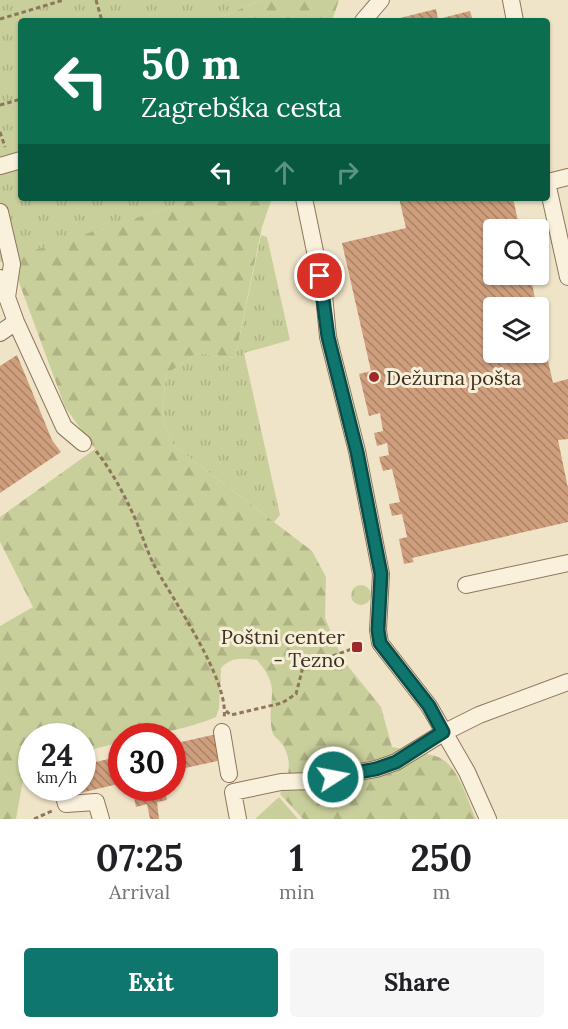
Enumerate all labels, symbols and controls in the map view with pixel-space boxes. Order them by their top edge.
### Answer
text: 50 m [141,37,240,91]
icon: left [42,42,120,120]
text: Zagrebška cesta [141,90,342,124]
icon: left [205,156,238,189]
icon: ahead [268,156,301,189]
icon: right [331,156,364,189]
map controls [483,219,549,363]
button: search [483,219,549,285]
pin [294,250,345,301]
icon: arrive [303,259,336,292]
button: layers [483,297,549,363]
place label: Dežurna pošta [386,365,521,390]
marker: Dežurna pošta [367,370,381,384]
place label: Poštni center - Tezno [221,624,345,672]
marker: Poštni center - Tezno [350,640,364,654]
speed limit sign: 30 [108,723,186,801]
text: 24 [41,736,73,774]
position arrow [301,745,365,809]
text: km/h [37,768,77,787]
text: 07:25 [96,835,183,881]
text: 1 [290,835,304,881]
text: 250 [411,835,472,881]
text: Arrival [109,879,170,904]
text: min [279,879,315,904]
text: m [432,879,450,904]
button: Exit [24,948,278,1017]
button: Share [290,948,544,1017]

